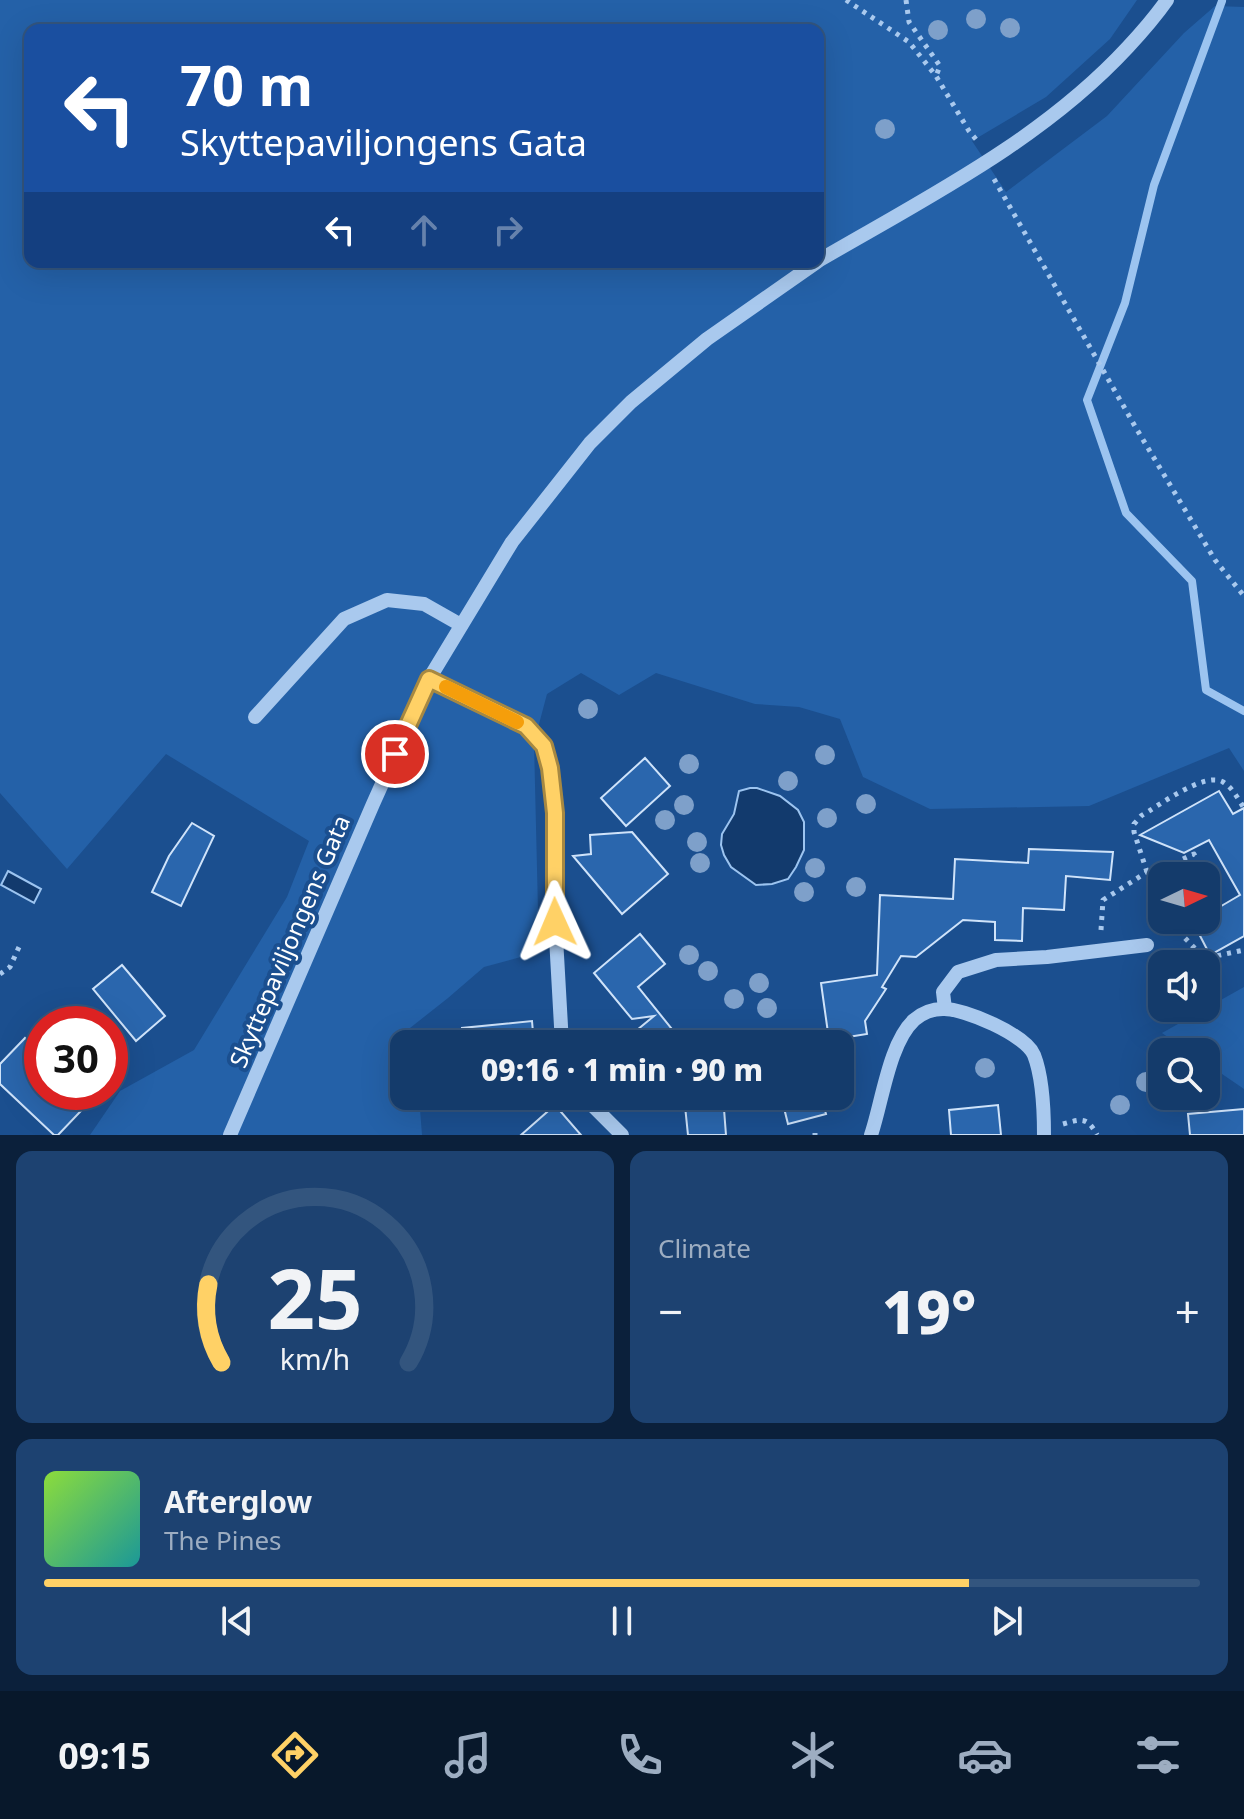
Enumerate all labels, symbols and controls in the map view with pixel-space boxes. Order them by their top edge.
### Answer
text: 70 m [180,46,313,122]
icon: left [48,56,152,160]
text: Skyttepaviljongens Gata [180,118,587,167]
icon: left [318,208,362,252]
icon: ahead [402,208,446,252]
icon: right [486,208,530,252]
pin [361,720,429,788]
icon: arrive [373,732,417,776]
street label: Skyttepaviljongens Gata [221,810,357,1072]
north arrow [1148,862,1220,934]
map controls [1148,862,1220,1110]
position arrow [513,880,597,964]
button: sound [1148,950,1220,1022]
speed limit sign: 30 [24,1006,128,1110]
button: search [1148,1038,1220,1110]
text: 09:16 · 1 min · 90 m [481,1049,763,1090]
text: Climate [658,1230,751,1266]
text: 25 [267,1240,363,1353]
text: 19° [882,1270,976,1352]
text: − [658,1281,683,1341]
text: + [1175,1281,1200,1341]
text: km/h [280,1339,350,1378]
text: Afterglow [164,1481,312,1522]
text: The Pines [164,1522,282,1558]
icon: previous [215,1599,259,1643]
icon: pause [600,1599,644,1643]
icon: next [985,1599,1029,1643]
icon: directions [267,1727,323,1783]
icon: music [440,1727,496,1783]
icon: phone [612,1727,668,1783]
icon: climate [785,1727,841,1783]
icon: car [957,1727,1013,1783]
icon: filters [1130,1727,1186,1783]
text: 09:15 [58,1731,151,1780]

